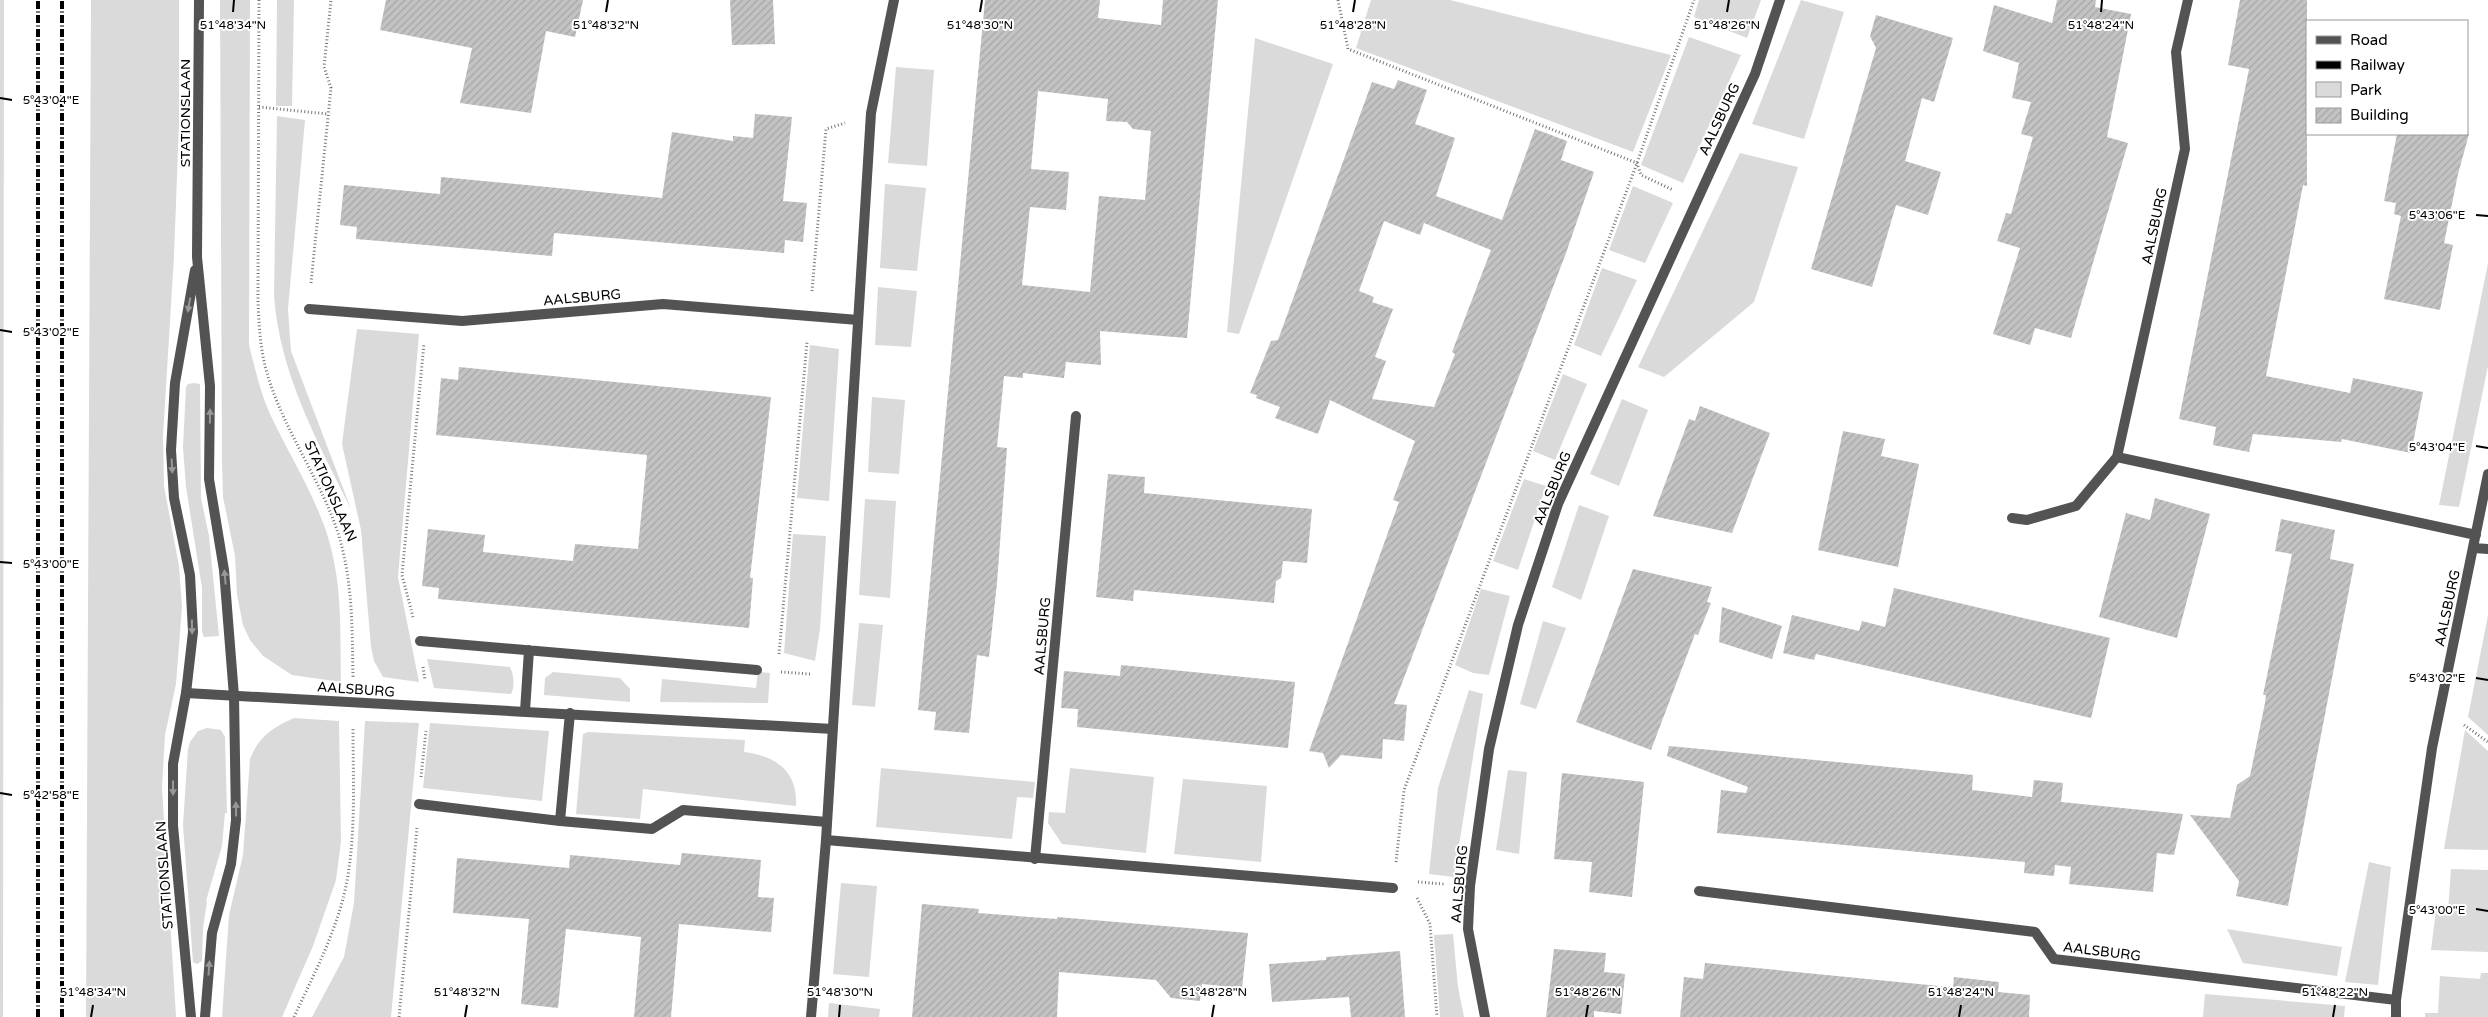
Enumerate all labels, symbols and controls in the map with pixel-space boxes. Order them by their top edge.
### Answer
text: 51°48'34"N [200,18,266,32]
text: 51°48'32"N [573,18,639,32]
text: 51°48'30"N [947,18,1013,32]
text: 51°48'28"N [1320,18,1386,32]
text: 51°48'26"N [1694,18,1760,32]
text: 51°48'24"N [2068,18,2134,32]
legend [2306,20,2468,135]
text: Road [2350,31,2388,49]
text: Railway [2350,56,2405,74]
street label: STATIONSLAAN [177,59,194,167]
street label: AALSBURG [1695,80,1744,158]
text: Park [2350,81,2382,99]
text: 5°43'04"E [23,93,80,107]
text: Building [2350,106,2409,124]
street label: AALSBURG [2138,186,2171,266]
text: 5°43'06"E [2409,208,2466,222]
street label: AALSBURG [542,286,622,309]
one-way arrow [184,297,192,313]
text: 5°43'02"E [23,325,80,339]
one-way arrow [206,407,214,423]
street label: STATIONSLAAN [301,438,360,544]
text: 5°43'04"E [2409,440,2466,454]
street label: AALSBURG [1530,449,1575,528]
one-way arrow [169,458,177,474]
text: 5°43'00"E [23,557,80,571]
one-way arrow [221,568,229,584]
street label: AALSBURG [2431,568,2464,648]
street label: AALSBURG [1031,596,1054,676]
one-way arrow [189,619,197,635]
text: 5°43'02"E [2409,671,2466,685]
street label: AALSBURG [316,678,396,701]
one-way arrow [169,780,177,796]
text: 5°42'58"E [23,788,80,802]
one-way arrow [232,801,240,817]
street label: STATIONSLAAN [152,820,177,930]
street label: AALSBURG [1448,844,1471,924]
text: 5°43'00"E [2409,903,2466,917]
street label: AALSBURG [2062,938,2142,965]
one-way arrow [205,960,213,976]
text: 51°48'34"N [60,985,126,999]
text: 51°48'32"N [434,985,500,999]
text: 51°48'30"N [807,985,873,999]
text: 51°48'28"N [1181,985,1247,999]
text: 51°48'26"N [1555,985,1621,999]
text: 51°48'24"N [1928,985,1994,999]
text: 51°48'22"N [2302,985,2368,999]

